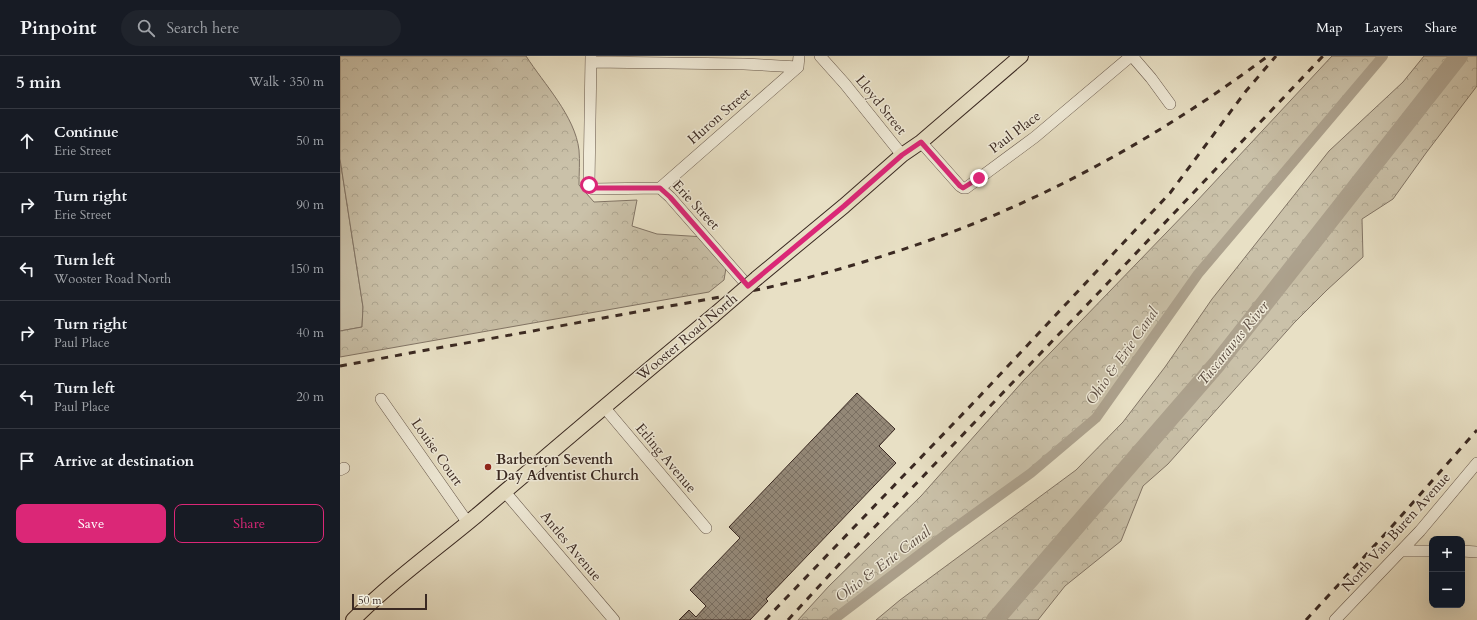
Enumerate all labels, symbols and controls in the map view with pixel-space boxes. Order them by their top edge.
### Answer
search box [121,10,401,46]
text: Pinpoint [20,15,97,41]
icon: search [135,17,157,39]
text: Search here [167,18,239,38]
text: Map [1316,18,1343,37]
text: Layers [1365,18,1403,37]
text: Share [1425,18,1457,37]
text: 5 min [16,71,61,94]
street label: Lloyd Street [851,71,911,139]
text: Walk · 350 m [249,73,324,91]
street label: Huron Street [684,83,755,149]
street label: Paul Place [985,106,1045,158]
text: Continue [54,122,119,142]
icon: ahead [16,130,38,152]
text: 50 m [296,132,324,150]
text: Erie Street [54,142,111,160]
route end [970,169,988,187]
route start [580,176,598,194]
street label: Erie Street [668,176,724,234]
text: Turn right [54,186,127,206]
icon: right [16,194,38,216]
text: 90 m [296,196,324,214]
text: Erie Street [54,206,111,224]
text: Turn left [54,250,115,270]
icon: left [16,258,38,280]
text: 150 m [290,260,324,278]
text: Wooster Road North [54,270,171,288]
street label: Wooster Road North [632,289,742,385]
water label: Tuscarawas River [1193,296,1274,389]
water label: Ohio & Erie Canal [1081,303,1164,409]
text: Turn right [54,314,127,334]
icon: right [16,322,38,344]
text: 40 m [296,324,324,342]
text: Paul Place [54,334,110,352]
text: Turn left [54,378,115,398]
icon: left [16,386,38,408]
text: 20 m [296,388,324,406]
text: Paul Place [54,398,110,416]
street label: Louise Court [407,415,467,490]
street label: Etling Avenue [631,419,701,497]
icon: arrive [16,450,38,472]
place label: Barberton Seventh Day Adventist Church [496,450,639,485]
text: Arrive at destination [54,451,194,471]
marker: Barberton Seventh Day Adventist Church [483,462,493,472]
street label: North Van Buren Avenue [1337,468,1455,596]
button: Save [16,504,166,543]
button: Share [174,504,324,543]
street label: Antles Avenue [536,507,606,585]
water label: Ohio & Erie Canal [831,521,935,606]
map controls [1429,536,1465,608]
button: + [1429,536,1465,572]
button: − [1429,572,1465,608]
scale bar [352,592,427,611]
text: 50 m [358,593,382,608]

